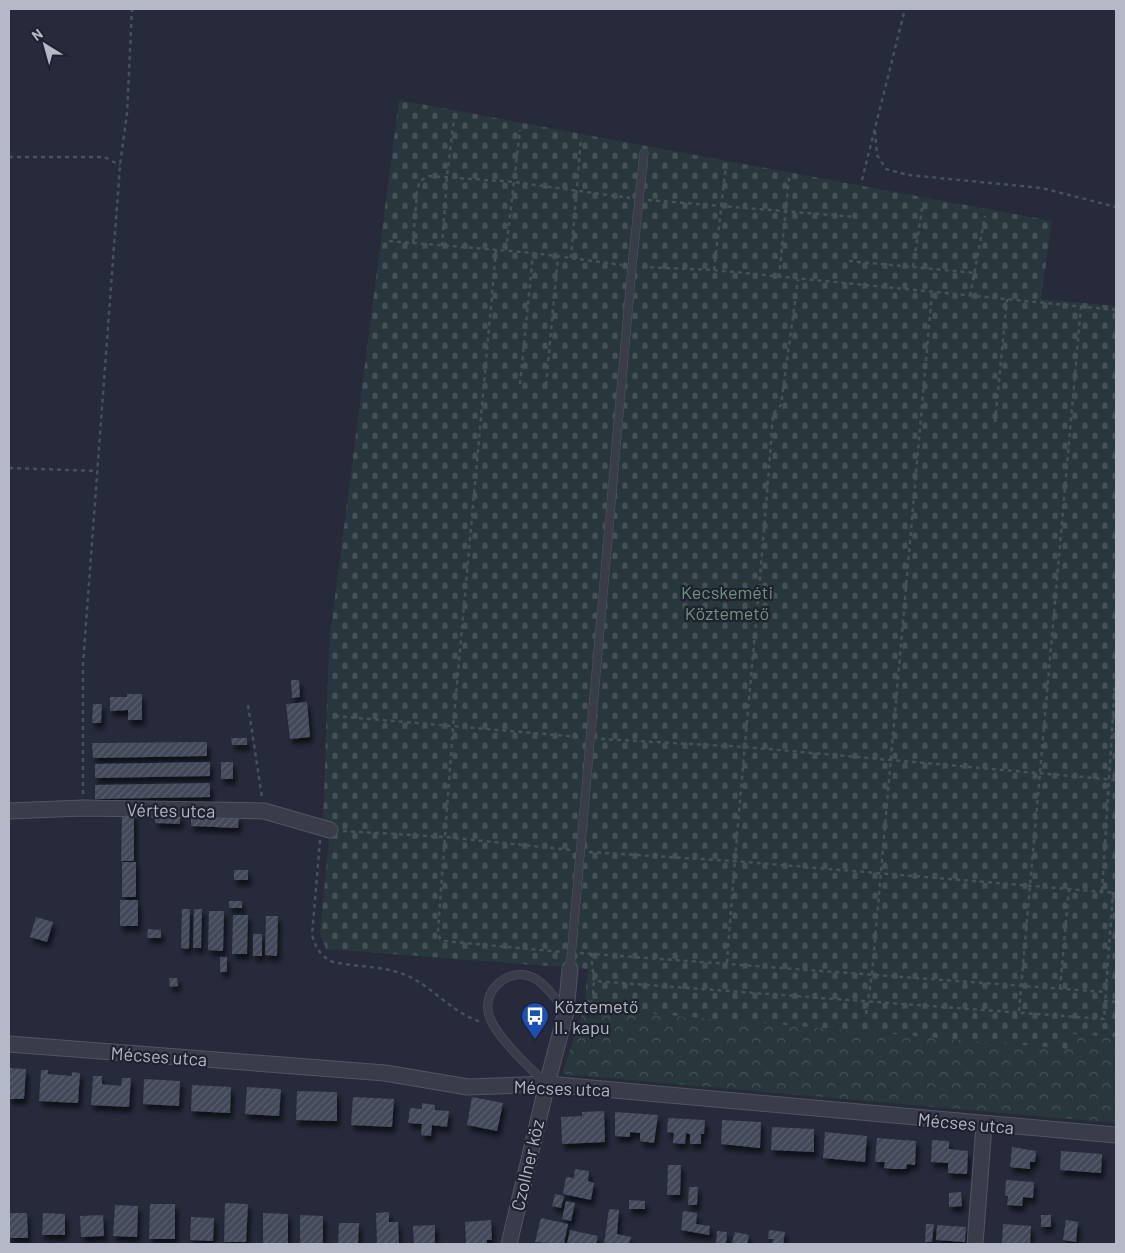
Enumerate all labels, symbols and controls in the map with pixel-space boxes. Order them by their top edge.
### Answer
north arrow [20,20,70,70]
text: N [28,25,46,44]
park label: Kecskeméti Köztemető [681,581,773,624]
street label: Vértes utca [127,798,215,822]
place label: Köztemető II. kapu [554,995,638,1038]
bus stop icon: Köztemető II. kapu [520,1001,550,1040]
street label: Mécses utca [110,1042,208,1070]
street label: Mécses utca [513,1075,611,1101]
street label: Mécses utca [917,1108,1015,1138]
street label: Czollner köz [506,1117,548,1213]

